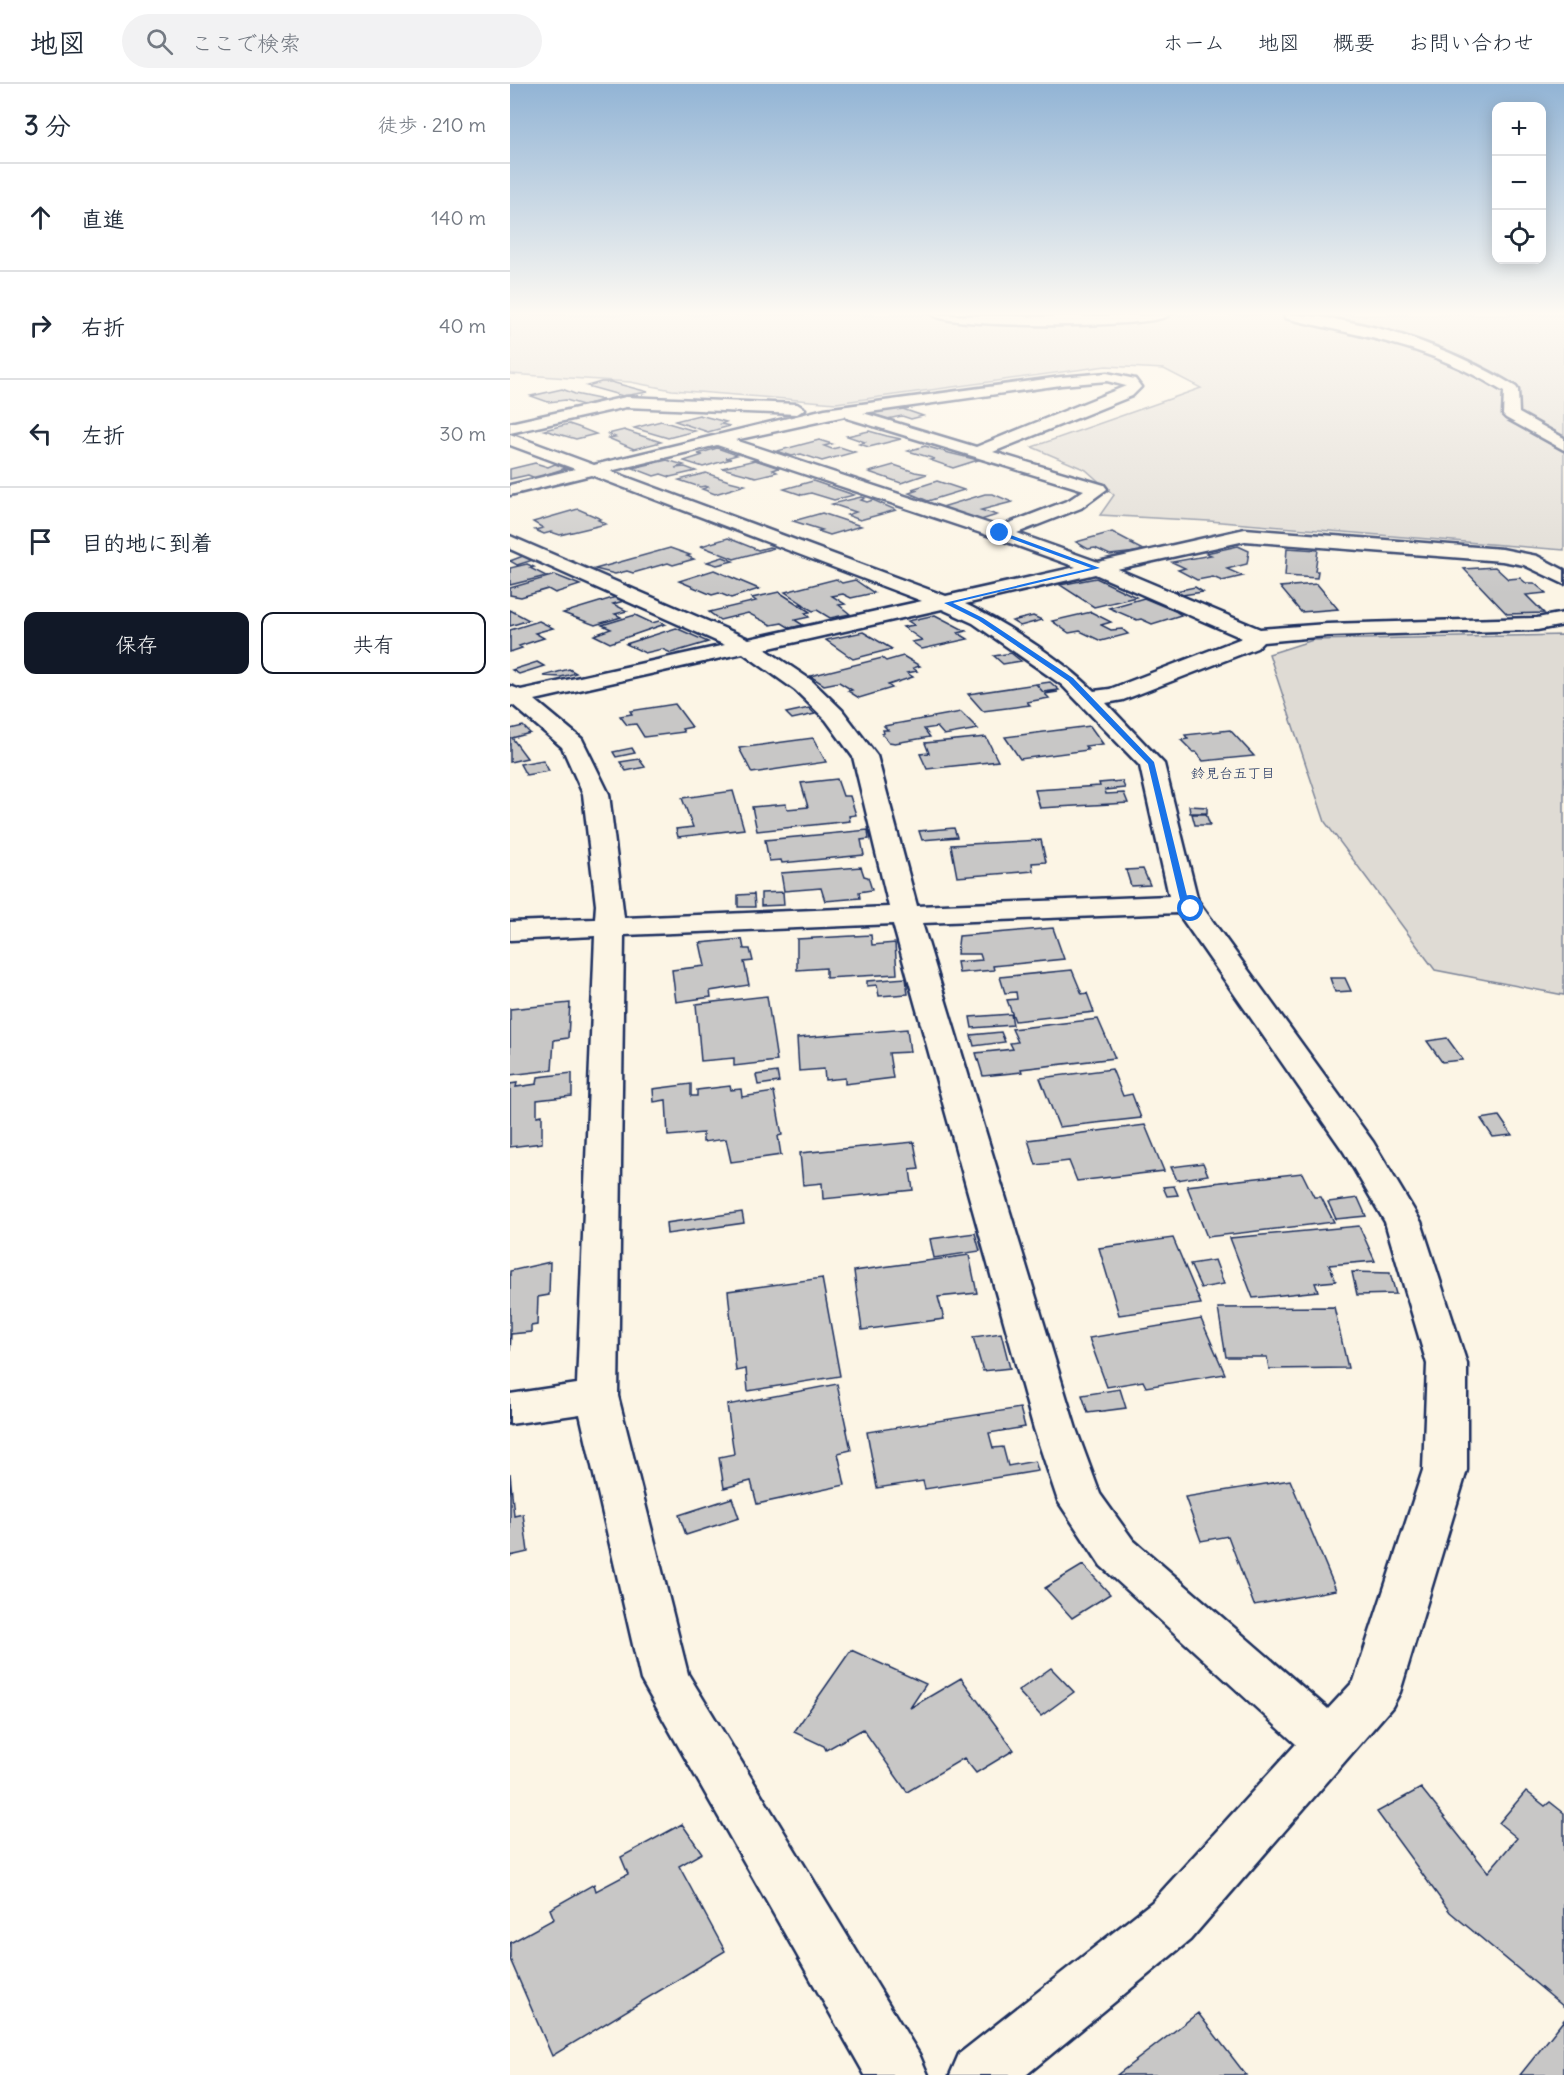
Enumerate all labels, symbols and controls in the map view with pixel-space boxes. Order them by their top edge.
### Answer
search box [122,14,542,68]
text: 地図 [30,25,86,61]
icon: search [143,25,176,58]
text: ここで検索 [191,29,301,57]
text: ホーム [1163,29,1225,56]
text: 地図 [1258,29,1300,56]
text: 概要 [1333,29,1375,56]
text: お問い合わせ [1408,29,1534,56]
map controls [1492,102,1546,264]
button: + [1492,102,1546,156]
text: 3 分 [24,109,71,142]
text: 徒歩 · 210 m [378,112,486,137]
button: − [1492,156,1546,210]
icon: ahead [24,201,57,234]
text: 直進 [81,205,125,233]
text: 140 m [431,205,486,230]
button: locate [1492,210,1546,264]
icon: right [24,309,57,342]
text: 右折 [81,313,125,341]
text: 40 m [439,313,486,338]
icon: left [24,417,57,450]
text: 左折 [81,421,125,449]
text: 30 m [439,421,486,446]
route end [986,519,1012,545]
icon: arrive [24,525,57,558]
text: 目的地に到着 [81,529,213,557]
button: 保存 [24,612,249,674]
button: 共有 [261,612,486,674]
district label: 鈴見台五丁目 [1191,764,1275,782]
route start [1177,895,1203,921]

